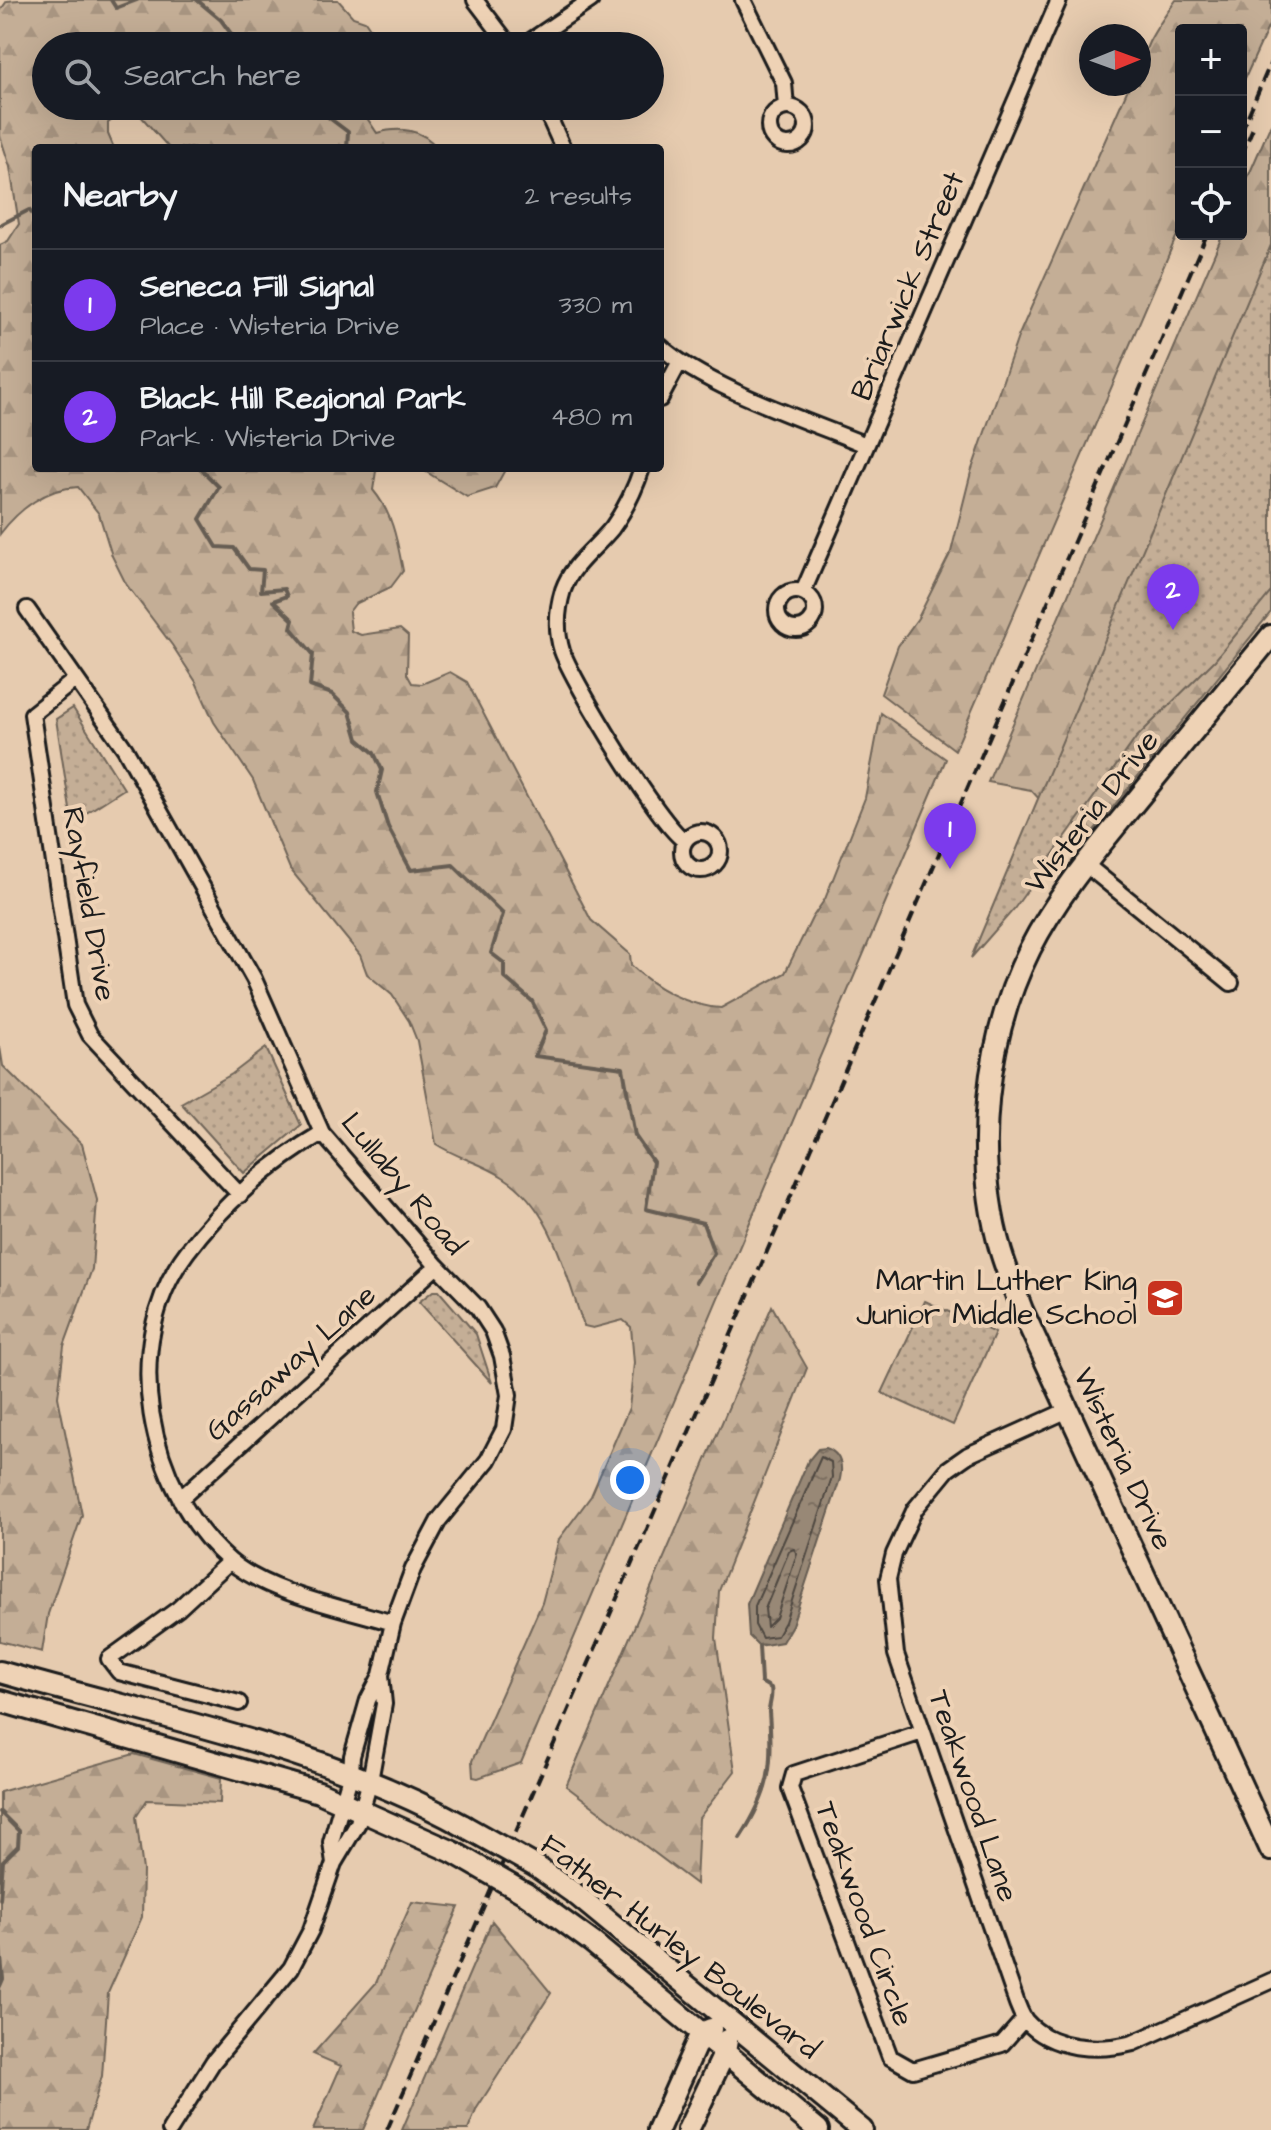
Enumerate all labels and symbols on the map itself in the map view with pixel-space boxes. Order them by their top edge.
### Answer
north arrow [1079,24,1151,96]
street label: Briarwick Street [841,165,975,407]
pin: 2 [1147,564,1199,630]
street label: Wisteria Drive [1015,722,1169,902]
pin: 1 [924,803,976,869]
street label: Rayfield Drive [50,804,127,1004]
street label: Lullaby Road [330,1103,475,1265]
place label: Martin Luther King Junior Middle School [856,1260,1137,1336]
street label: Gassaway Lane [196,1275,386,1452]
school or university icon: Martin Luther King Junior Middle School [1144,1277,1186,1319]
street label: Wisteria Drive [1062,1361,1184,1557]
your location [610,1460,650,1500]
street label: Teakwood Lane [917,1685,1029,1907]
street label: Teakwood Circle [804,1796,924,2032]
street label: Father Hurley Boulevard [531,1824,829,2070]

